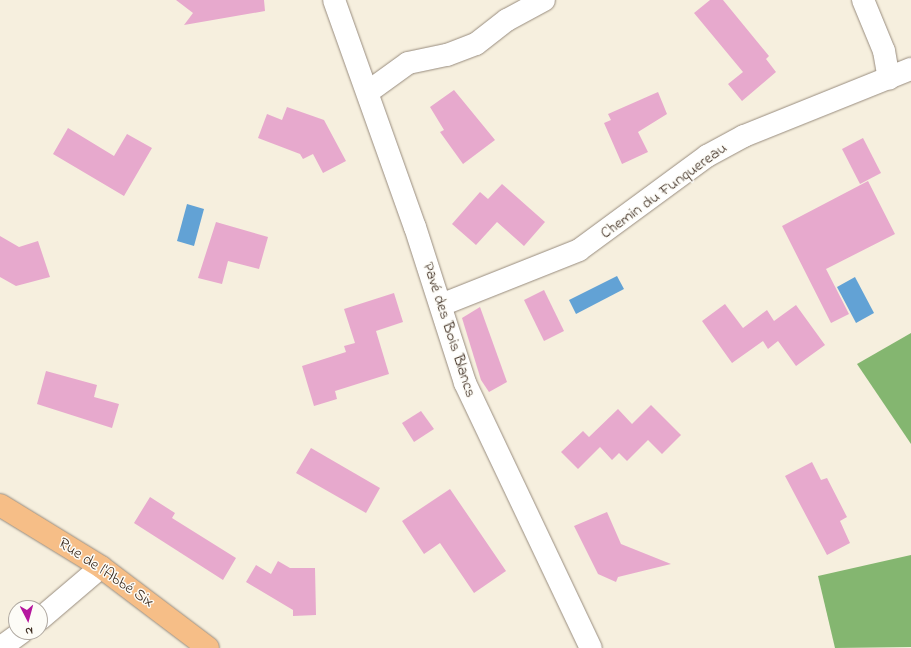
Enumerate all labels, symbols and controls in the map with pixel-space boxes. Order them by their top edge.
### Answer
street label: Chemin du Funquereau [597,139,731,243]
street label: Pavé des Bois Blancs [418,260,480,400]
street label: Rue de l'Abbé Six [54,534,158,612]
north arrow [8,600,48,640]
text: N [25,623,34,639]

